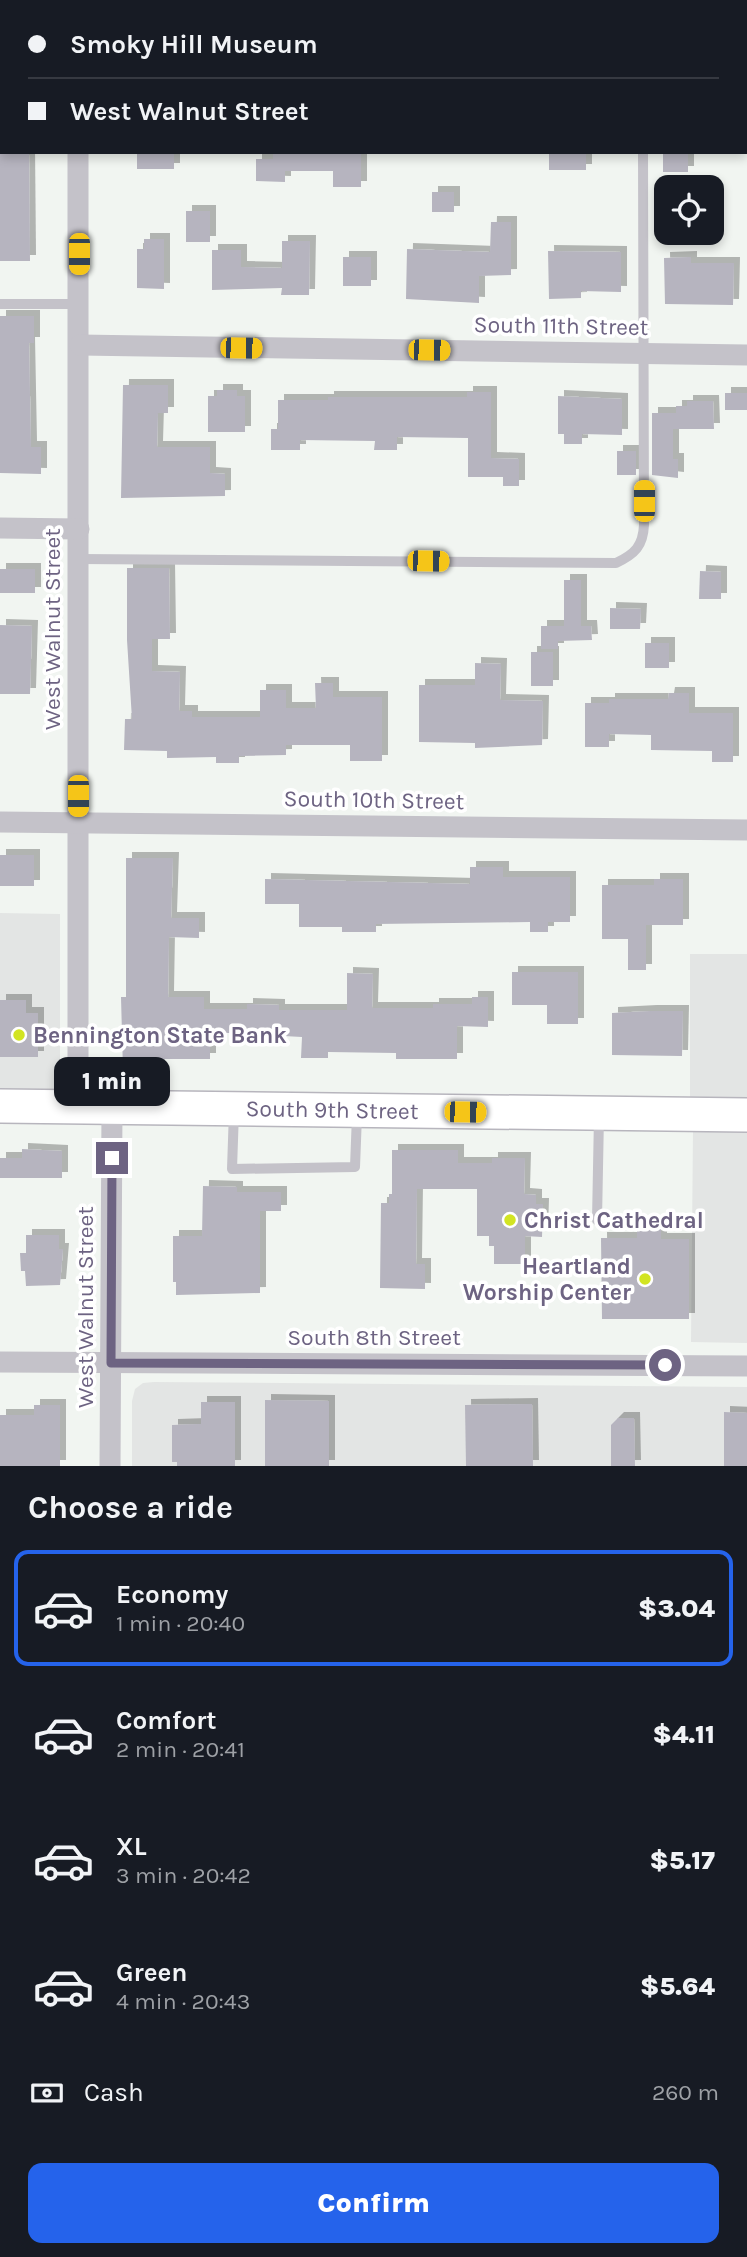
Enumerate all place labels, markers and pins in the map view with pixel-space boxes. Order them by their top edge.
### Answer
place label: Bennington State Bank [33,1022,287,1049]
marker: Bennington State Bank [11,1027,27,1043]
place label: Christ Cathedral [524,1207,704,1234]
marker: Christ Cathedral [502,1212,518,1228]
place label: Heartland Worship Center [463,1253,631,1306]
marker: Heartland Worship Center [637,1271,653,1287]

